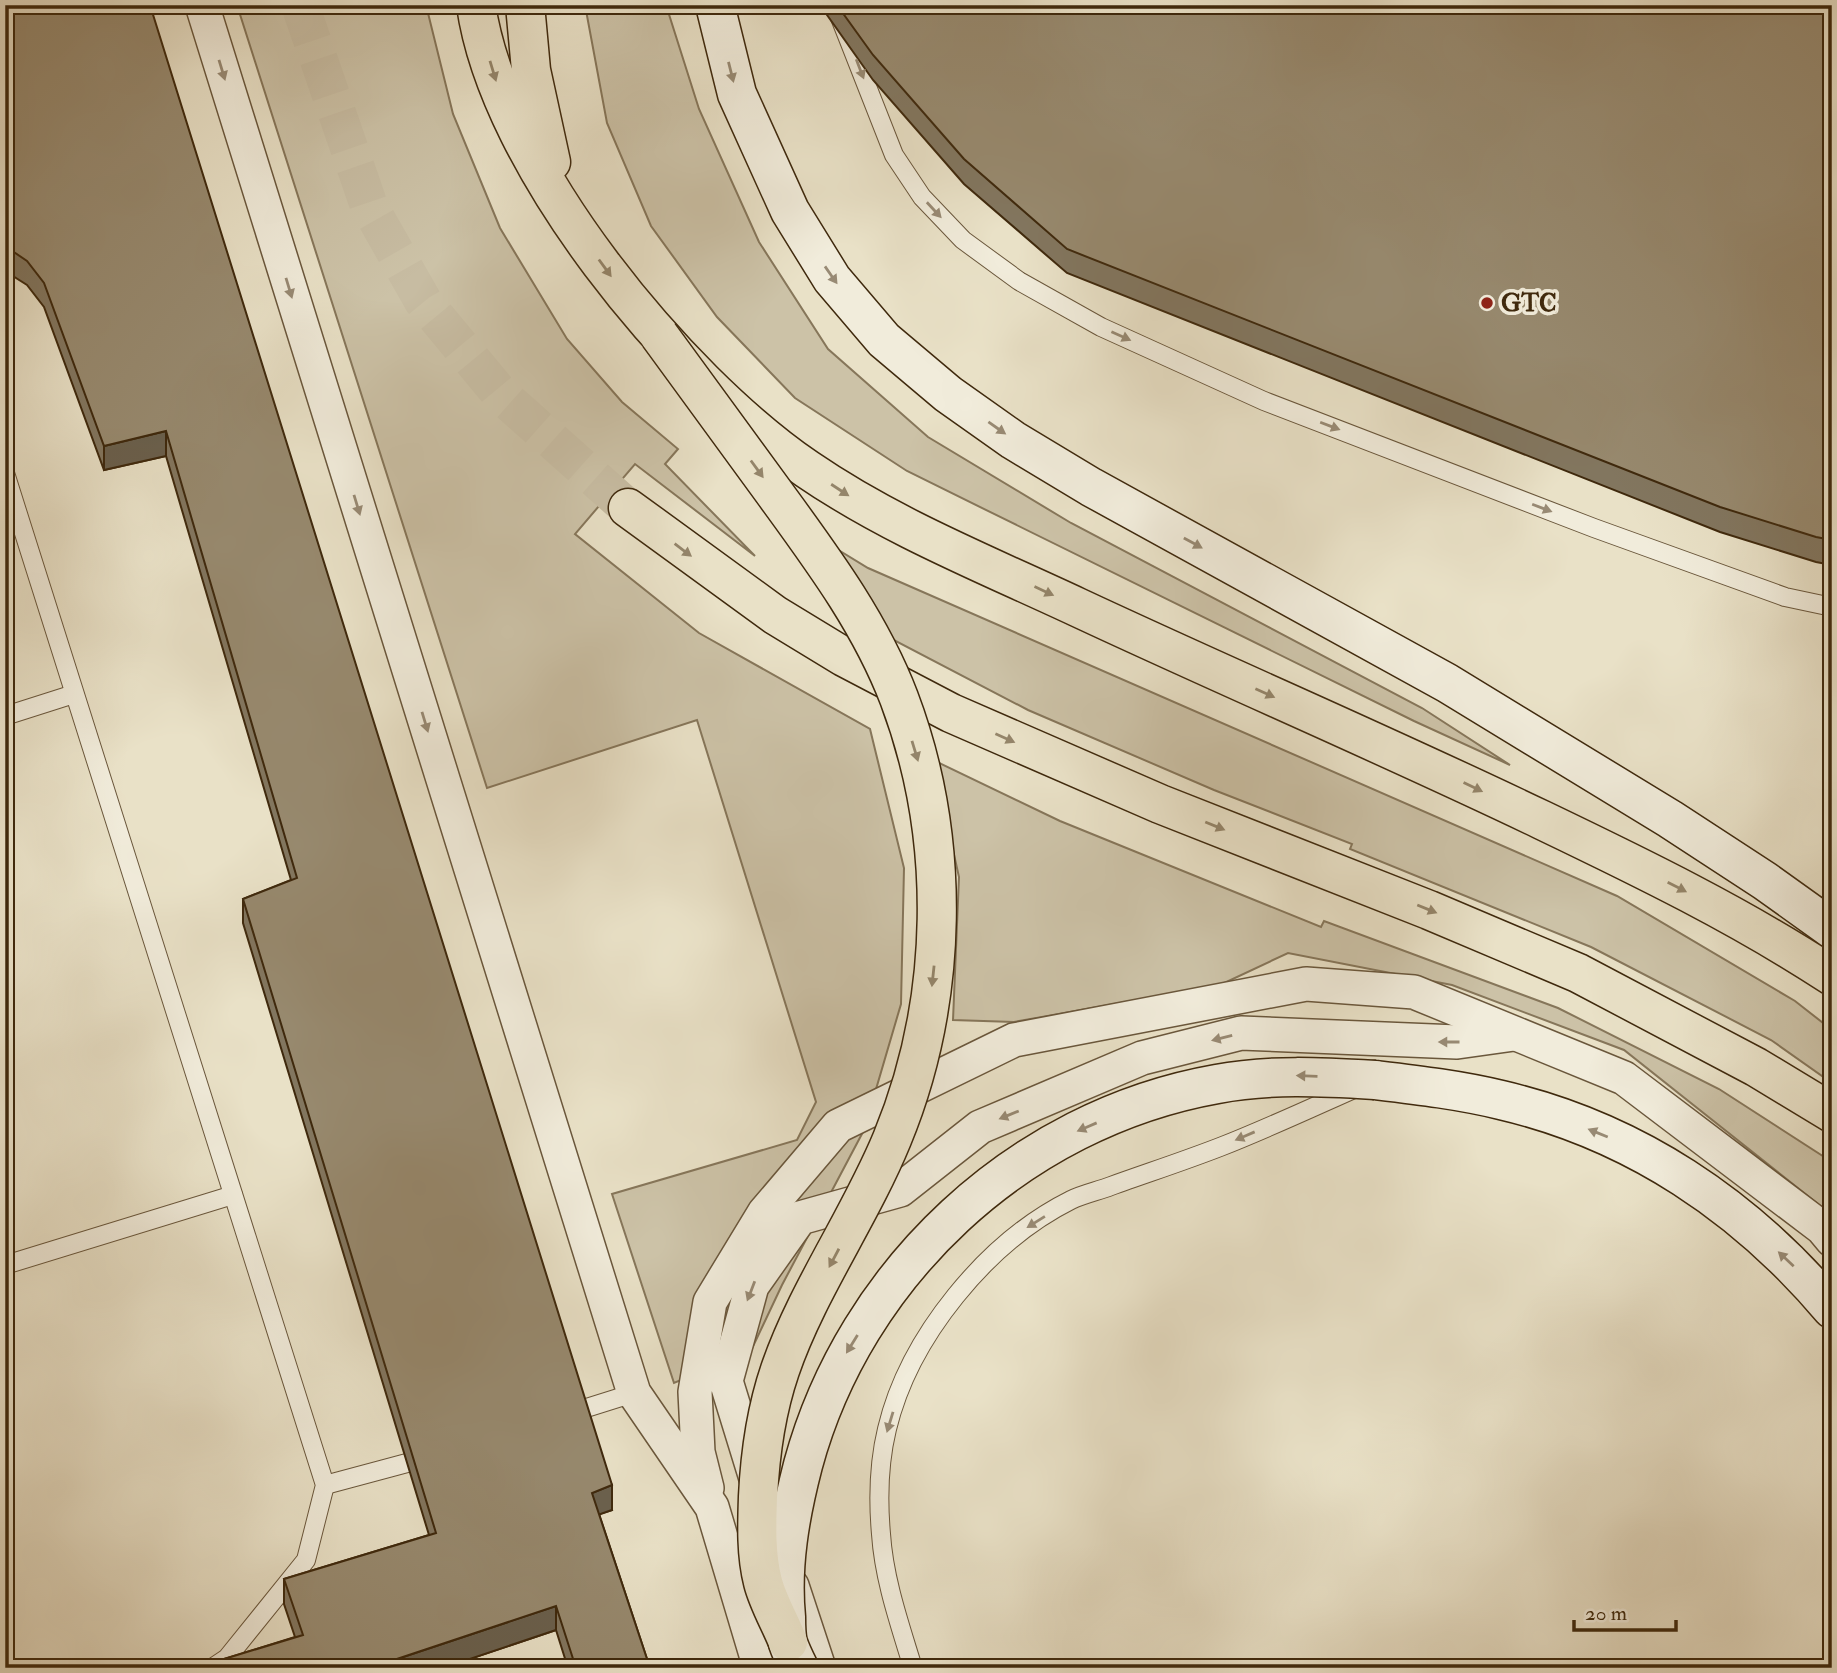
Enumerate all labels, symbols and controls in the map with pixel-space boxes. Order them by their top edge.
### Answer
one-way arrow [855,58,866,79]
one-way arrow [217,60,228,81]
one-way arrow [489,61,499,82]
one-way arrow [726,61,737,83]
one-way arrow [926,201,943,218]
one-way arrow [598,259,612,277]
one-way arrow [824,265,837,285]
one-way arrow [285,277,295,298]
place label: GTC [1501,288,1557,319]
marker: GTC [1479,295,1495,311]
one-way arrow [1111,330,1131,342]
one-way arrow [988,421,1006,435]
one-way arrow [1319,421,1340,432]
one-way arrow [750,460,764,479]
one-way arrow [831,484,850,497]
one-way arrow [352,495,363,516]
one-way arrow [1532,503,1553,514]
one-way arrow [1183,537,1202,549]
one-way arrow [674,542,692,556]
one-way arrow [1034,585,1054,597]
one-way arrow [1255,687,1275,699]
one-way arrow [420,712,430,733]
one-way arrow [995,733,1016,744]
one-way arrow [910,741,921,762]
one-way arrow [1463,781,1483,792]
one-way arrow [1205,820,1226,831]
one-way arrow [1667,882,1687,893]
one-way arrow [1416,904,1437,915]
one-way arrow [927,966,938,988]
one-way arrow [1211,1033,1233,1044]
one-way arrow [1438,1036,1460,1047]
one-way arrow [1296,1071,1318,1082]
one-way arrow [999,1110,1020,1121]
one-way arrow [1077,1121,1098,1132]
one-way arrow [1588,1128,1609,1139]
one-way arrow [1235,1130,1255,1142]
one-way arrow [1026,1216,1045,1229]
one-way arrow [828,1249,840,1269]
one-way arrow [1778,1250,1795,1267]
one-way arrow [746,1281,757,1302]
one-way arrow [846,1334,859,1353]
one-way arrow [885,1411,895,1432]
scale bar [1574,1589,1676,1633]
text: 20 m [1585,1600,1627,1627]

